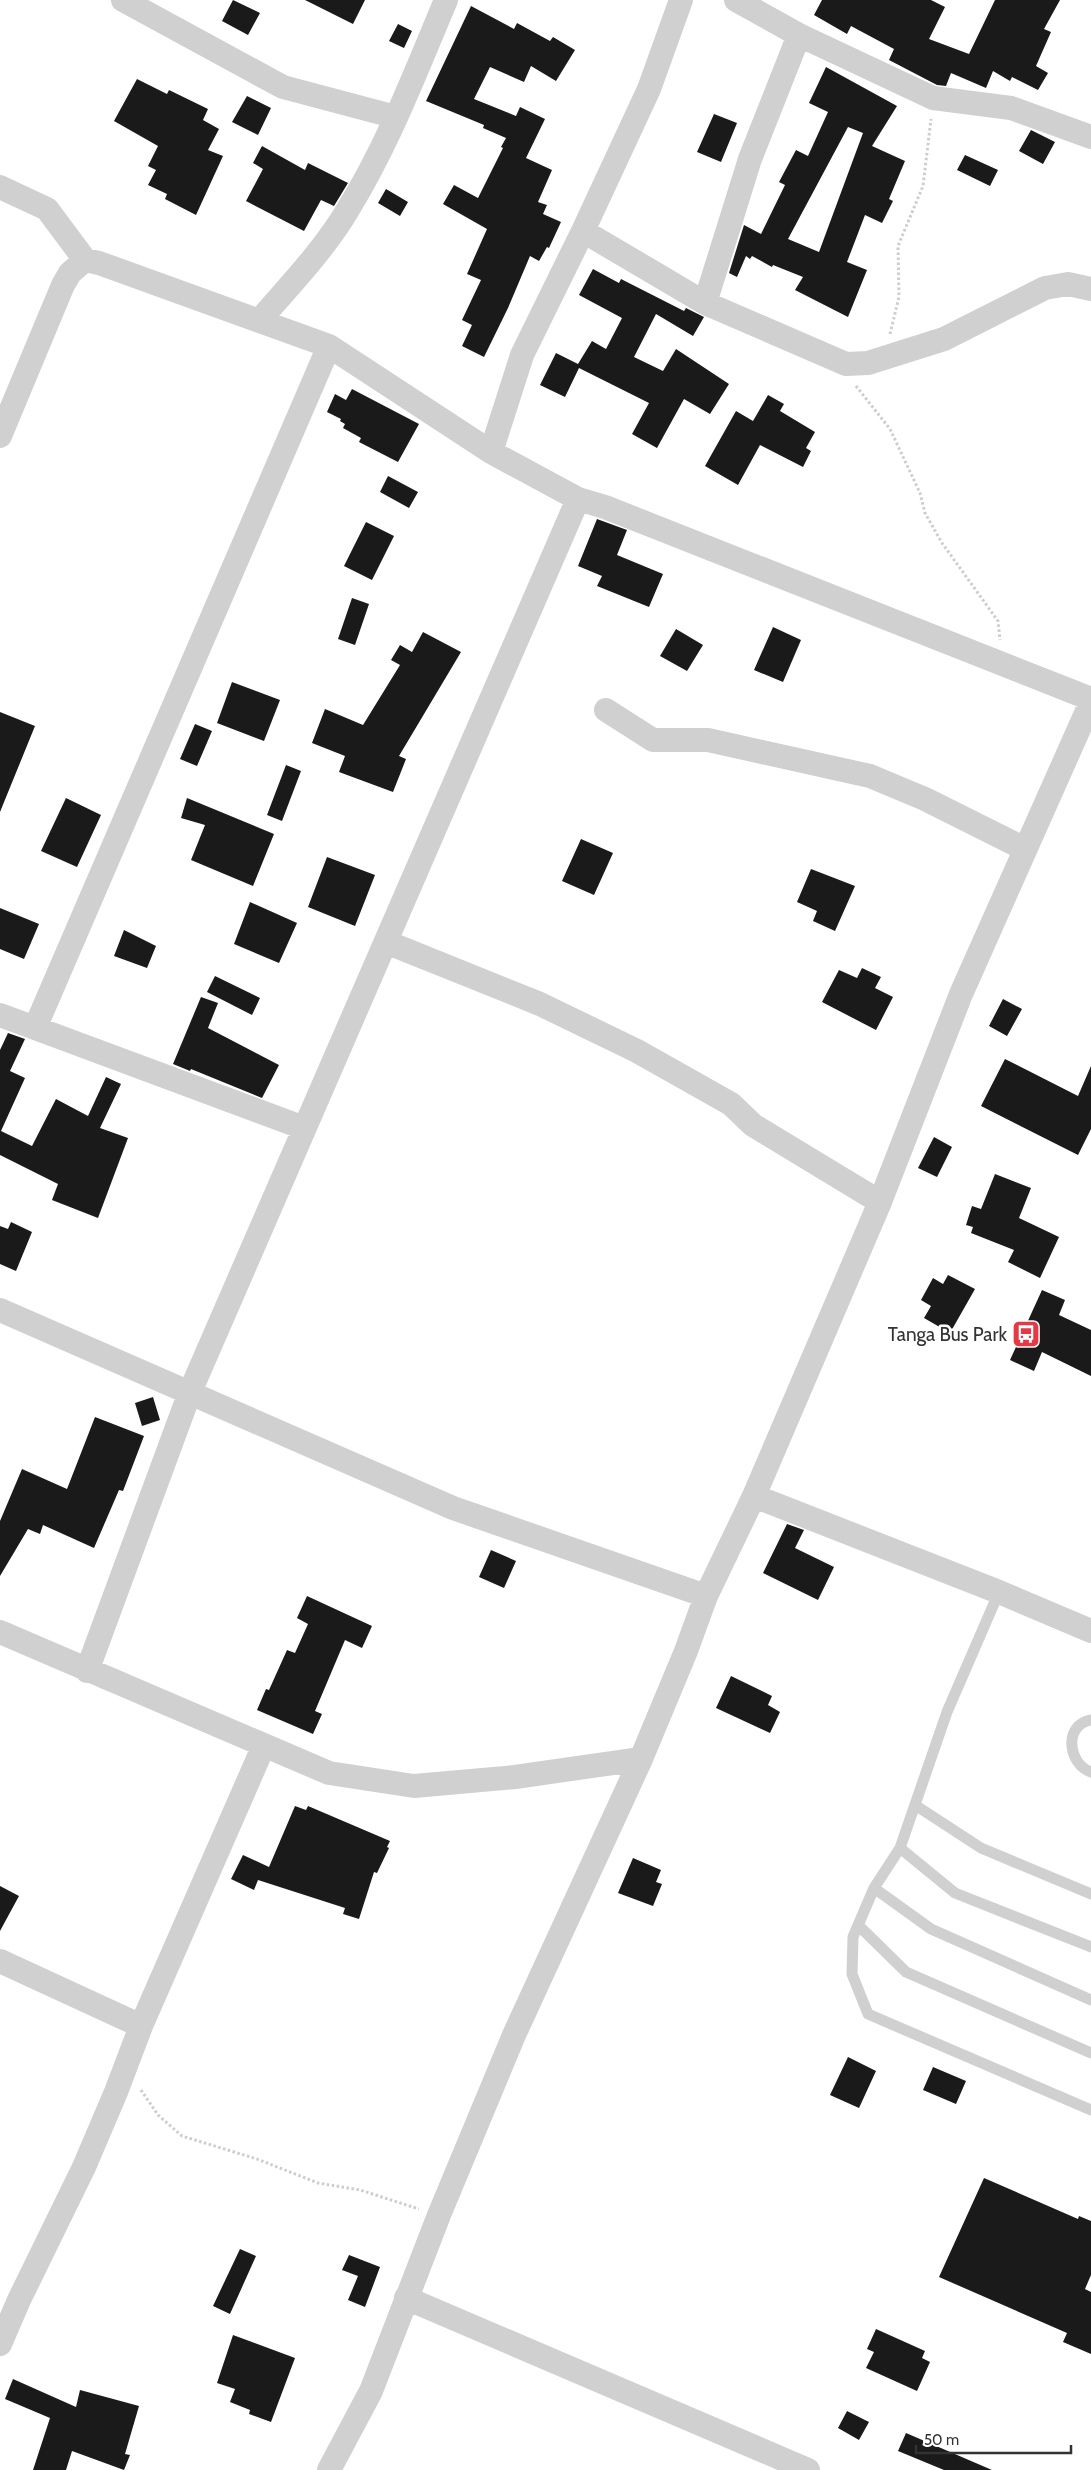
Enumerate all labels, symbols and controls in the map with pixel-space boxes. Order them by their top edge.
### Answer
bus stop icon: Tanga Bus Park [1011,1319,1041,1349]
place label: Tanga Bus Park [888,1323,1007,1346]
scale bar [916,2422,1071,2454]
text: 50 m [924,2431,959,2449]

